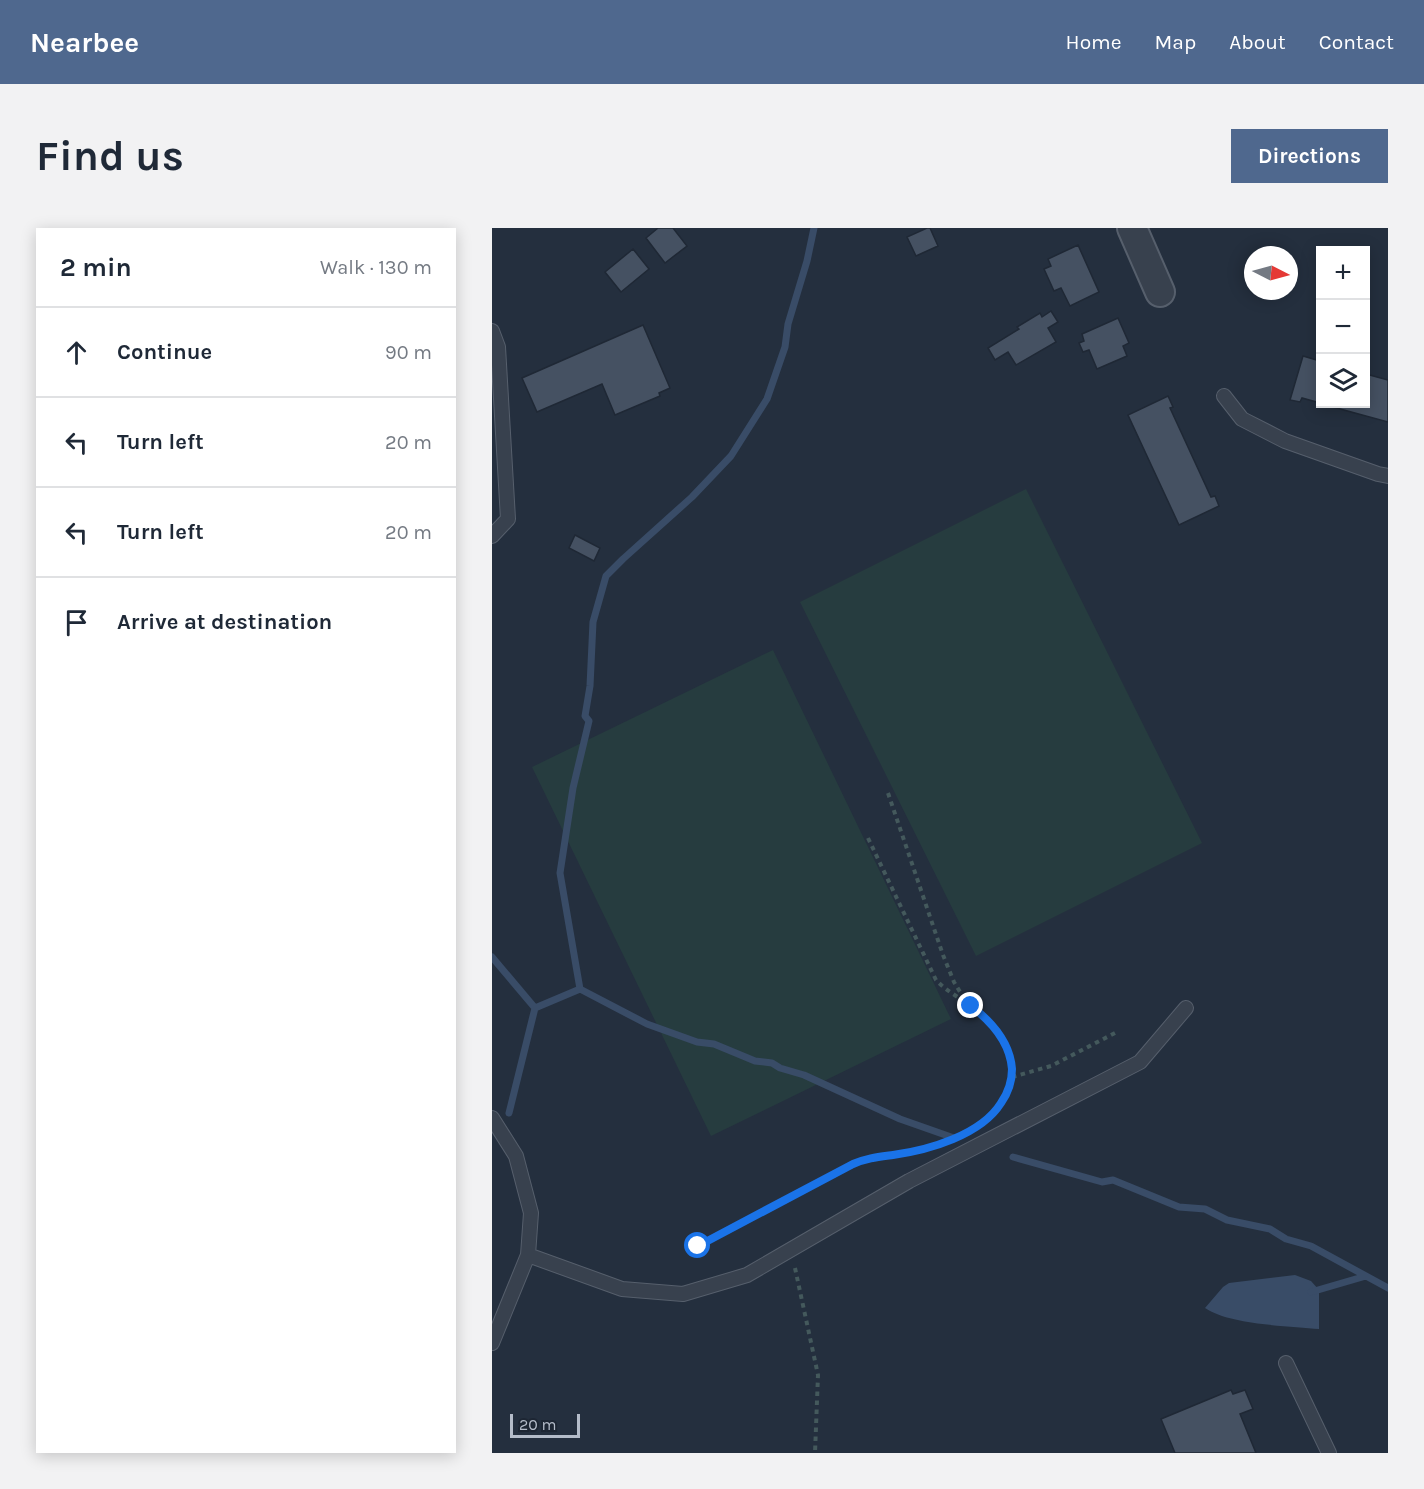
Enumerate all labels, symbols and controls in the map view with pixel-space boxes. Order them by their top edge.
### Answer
text: Nearbee [30,26,139,59]
text: Home [1066,30,1122,54]
text: Map [1155,30,1196,54]
text: About [1229,30,1286,54]
text: Contact [1319,30,1394,54]
button: Directions [1231,129,1388,183]
text: Find us [36,131,184,181]
north arrow [1244,246,1298,300]
map controls [1316,246,1370,408]
button: + [1316,246,1370,300]
text: 2 min [60,252,132,283]
text: Walk · 130 m [320,256,432,279]
button: − [1316,300,1370,354]
icon: ahead [60,336,93,369]
text: Continue [117,339,212,365]
text: 90 m [385,341,432,364]
button: layers [1316,354,1370,408]
icon: left [60,426,93,459]
text: Turn left [117,429,204,455]
text: 20 m [385,431,432,454]
icon: left [60,516,93,549]
text: Turn left [117,519,204,545]
text: 20 m [385,521,432,544]
icon: arrive [60,606,93,639]
text: Arrive at destination [117,609,332,635]
route end [957,992,983,1018]
route start [684,1232,710,1258]
scale bar [510,1411,580,1438]
text: 20 m [519,1415,557,1434]

